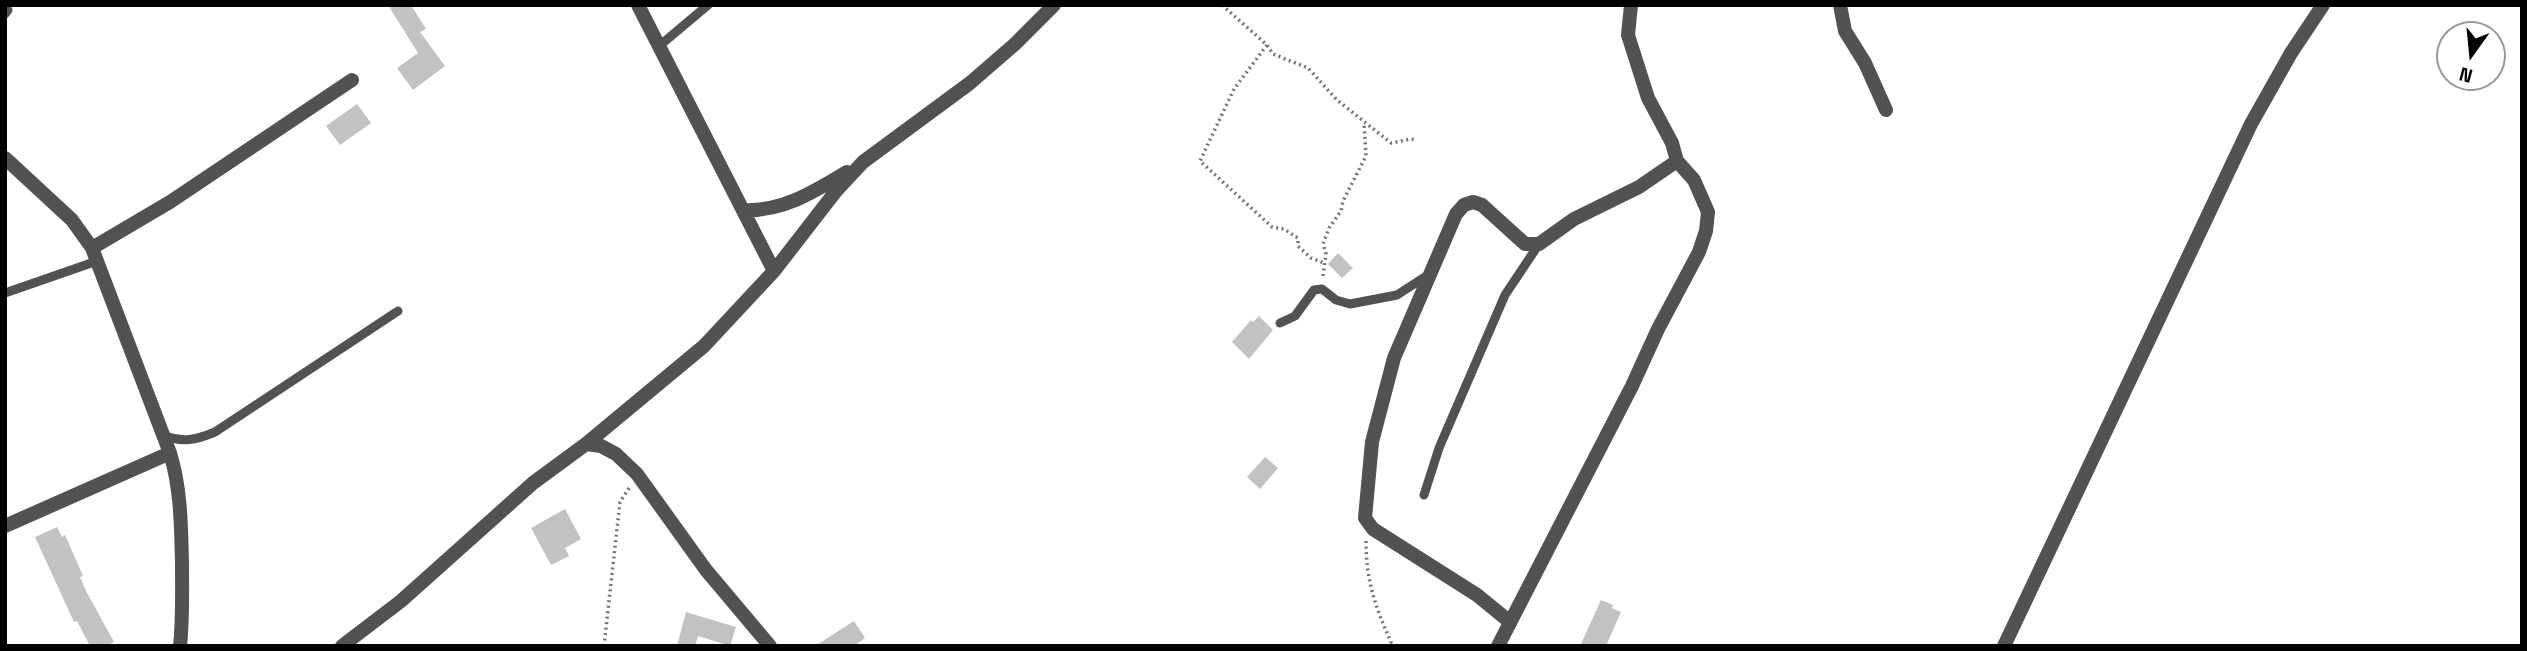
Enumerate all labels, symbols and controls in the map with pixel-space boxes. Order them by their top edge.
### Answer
north arrow [2436,21,2506,91]
text: N [2457,61,2475,89]

